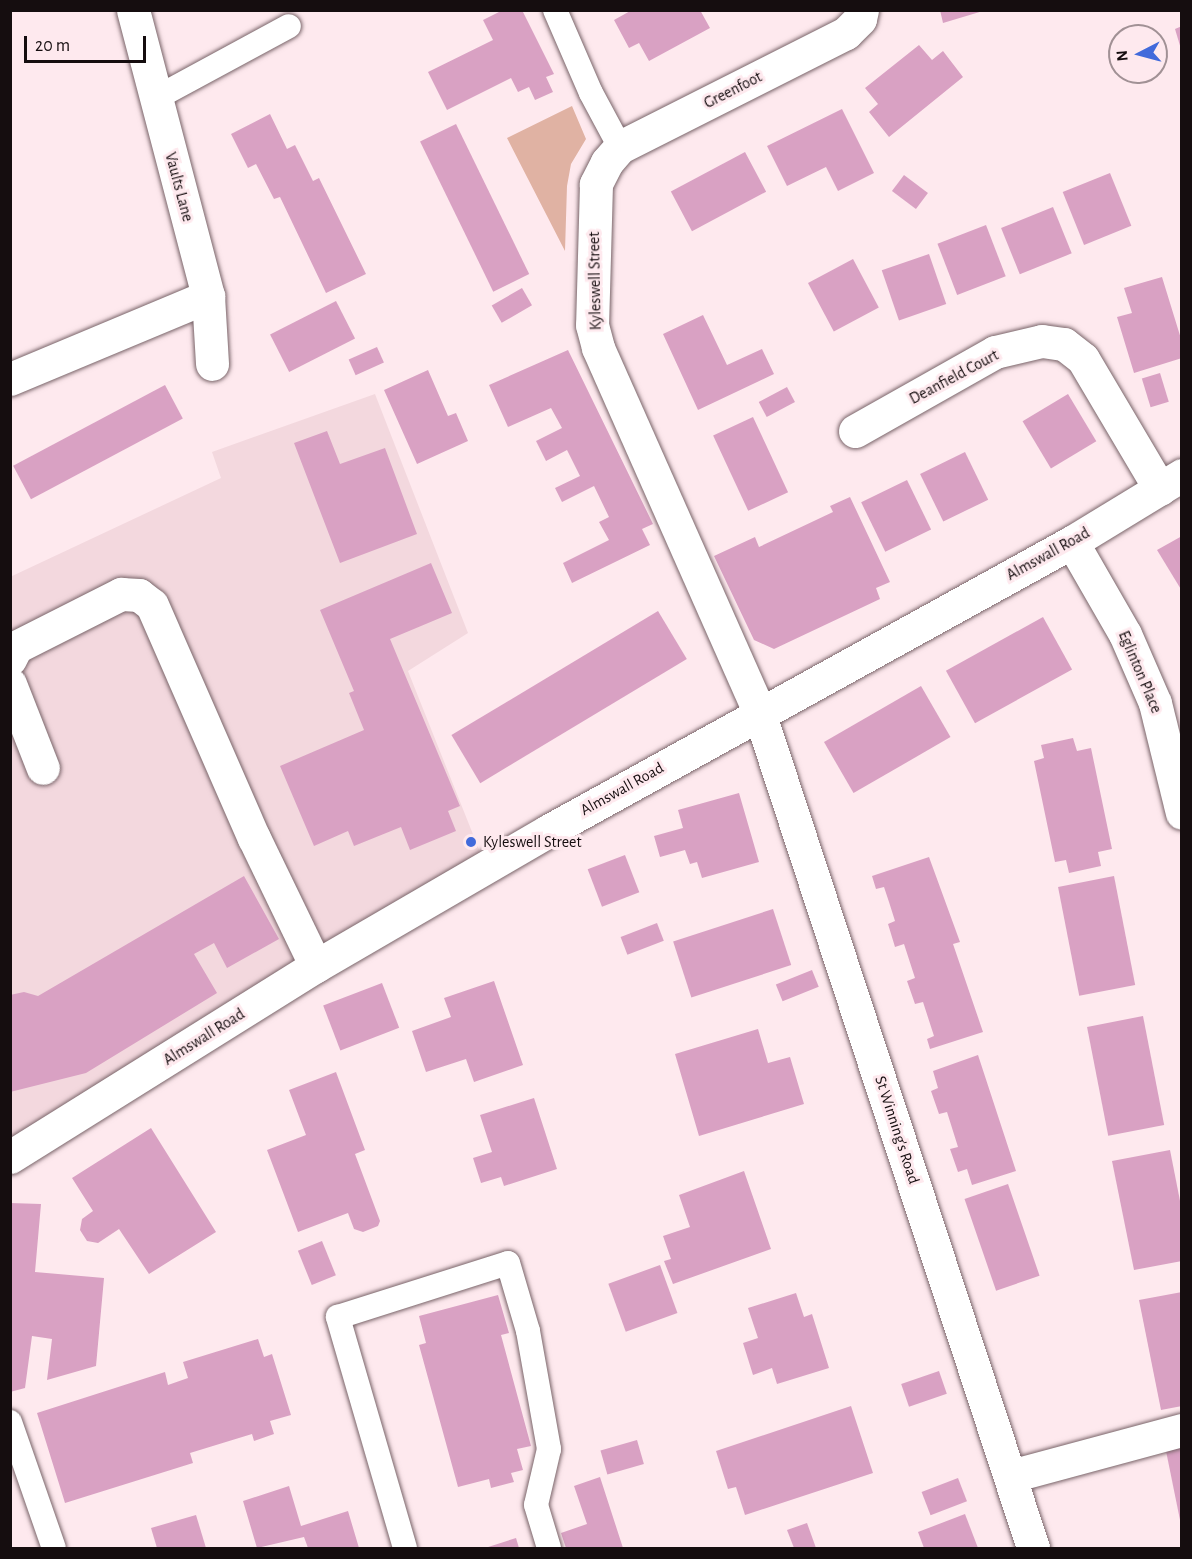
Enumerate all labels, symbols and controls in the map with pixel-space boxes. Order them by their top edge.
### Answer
scale bar [27,24,148,62]
north arrow [1108,24,1168,84]
text: 20 m [35,37,70,55]
text: N [1114,49,1131,62]
street label: Greenfoot [701,67,765,113]
street label: Vaults Lane [161,150,197,224]
street label: Kyleswell Street [585,232,605,330]
street label: Deanfield Court [906,345,1002,409]
street label: Almswall Road [1003,523,1093,585]
street label: Eglinton Place [1114,628,1166,716]
street label: Almswall Road [577,758,667,820]
place label: Kyleswell Street [483,832,582,852]
marker: Kyleswell Street [464,835,478,849]
street label: Almswall Road [160,1004,248,1070]
street label: St Winning's Road [870,1074,924,1186]

